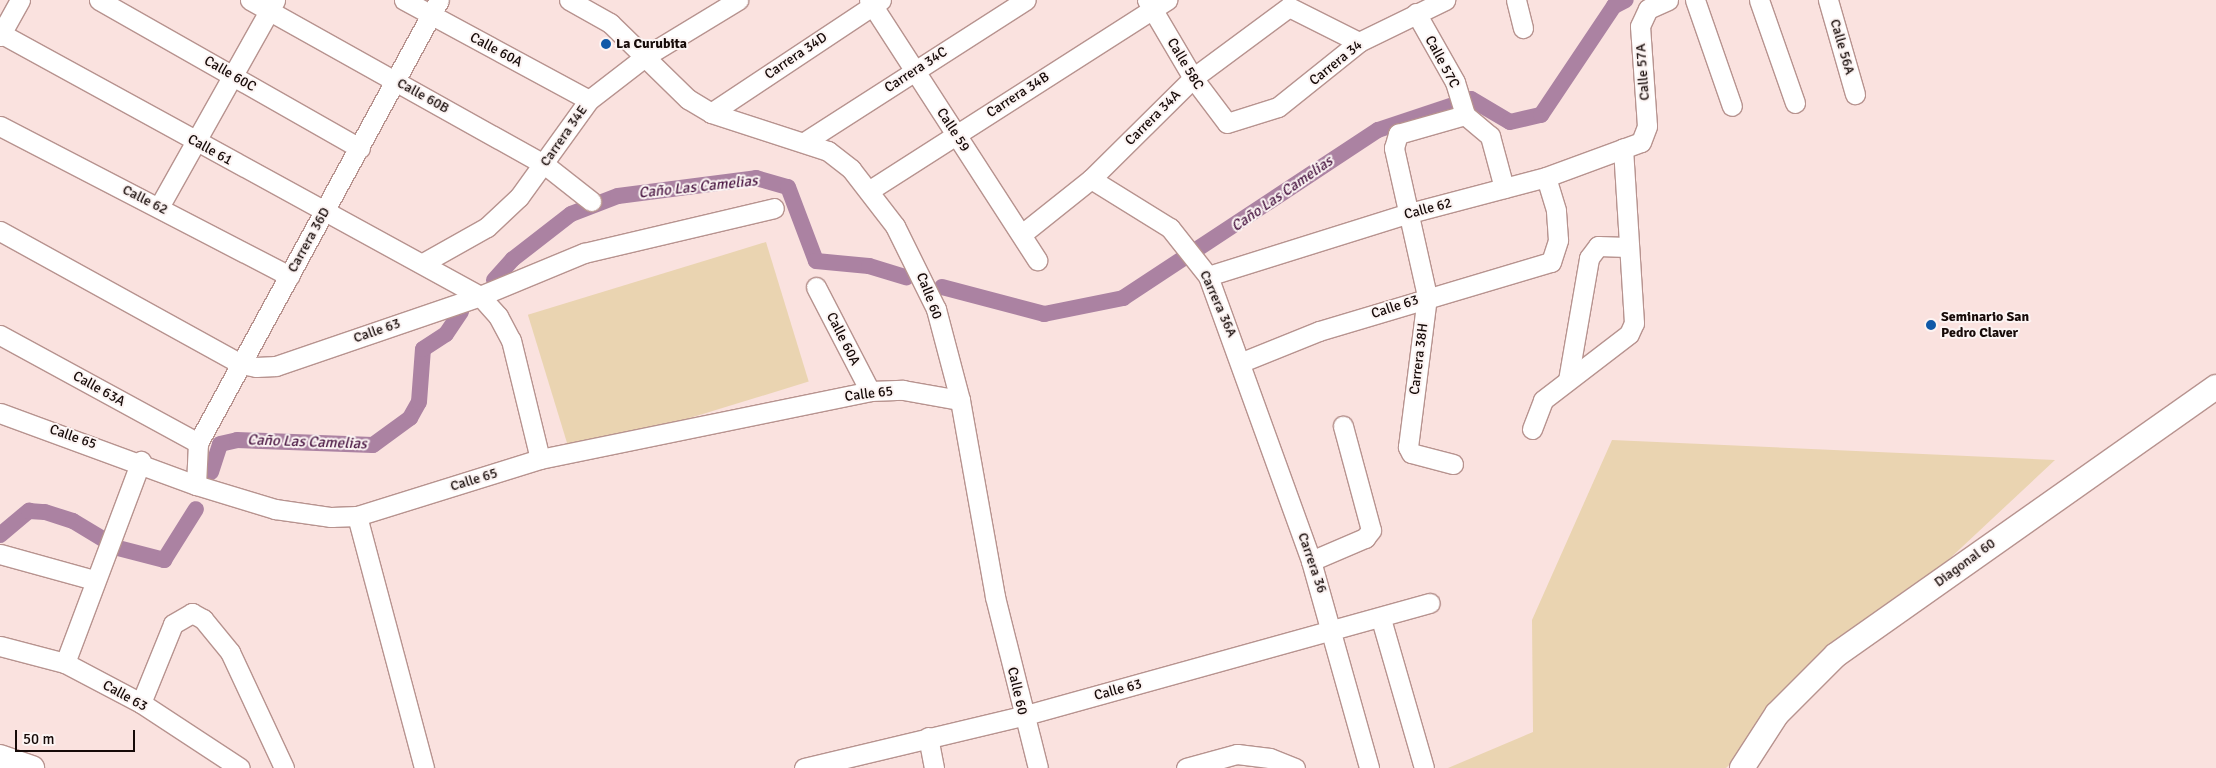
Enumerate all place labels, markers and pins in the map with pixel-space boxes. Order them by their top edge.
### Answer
place label: La Curubita [616,36,687,52]
marker: La Curubita [600,38,612,50]
place label: Seminario San Pedro Claver [1941,309,2029,342]
marker: Seminario San Pedro Claver [1925,319,1937,331]

